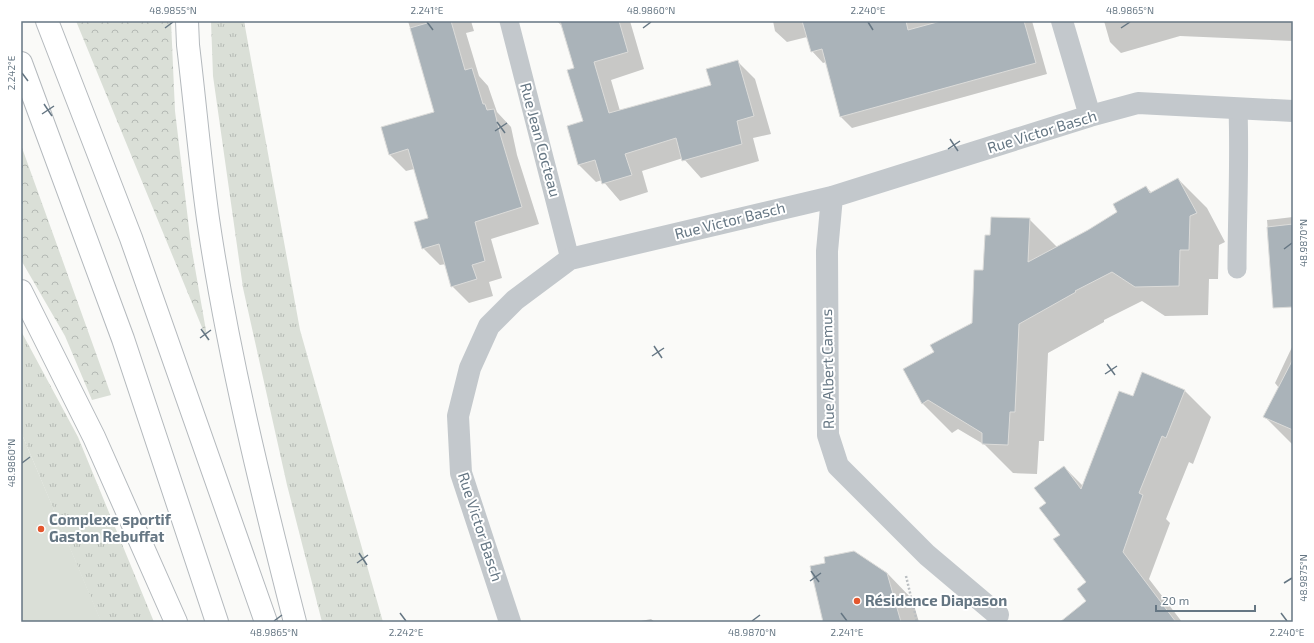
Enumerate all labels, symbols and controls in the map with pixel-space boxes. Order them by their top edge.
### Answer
text: 48.9855°N [149,4,197,16]
text: 2.241°E [411,4,444,16]
text: 48.9860°N [627,4,675,16]
text: 2.240°E [851,4,886,16]
text: 48.9865°N [1106,4,1154,16]
text: 2.242°E [5,55,17,90]
street label: Rue Jean Cocteau [517,81,565,199]
street label: Rue Victor Basch [985,106,1099,156]
street label: Rue Victor Basch [672,198,787,242]
text: 48.9870°N [1297,219,1309,267]
street label: Rue Albert Camus [817,309,837,429]
text: 48.9860°N [5,439,17,487]
street label: Rue Victor Basch [455,470,507,583]
place label: Complexe sportif Gaston Rebuffat [49,510,172,545]
marker: Complexe sportif Gaston Rebuffat [36,524,46,534]
text: 48.9875°N [1297,554,1309,602]
scale bar [1156,587,1255,613]
place label: Résidence Diapason [865,591,1007,609]
text: 20 m [1162,593,1189,607]
marker: Résidence Diapason [852,596,862,606]
text: 48.9865°N [250,626,298,638]
text: 2.242°E [389,626,424,638]
text: 48.9870°N [728,626,776,638]
text: 2.241°E [831,626,864,638]
text: 2.240°E [1270,626,1305,638]

